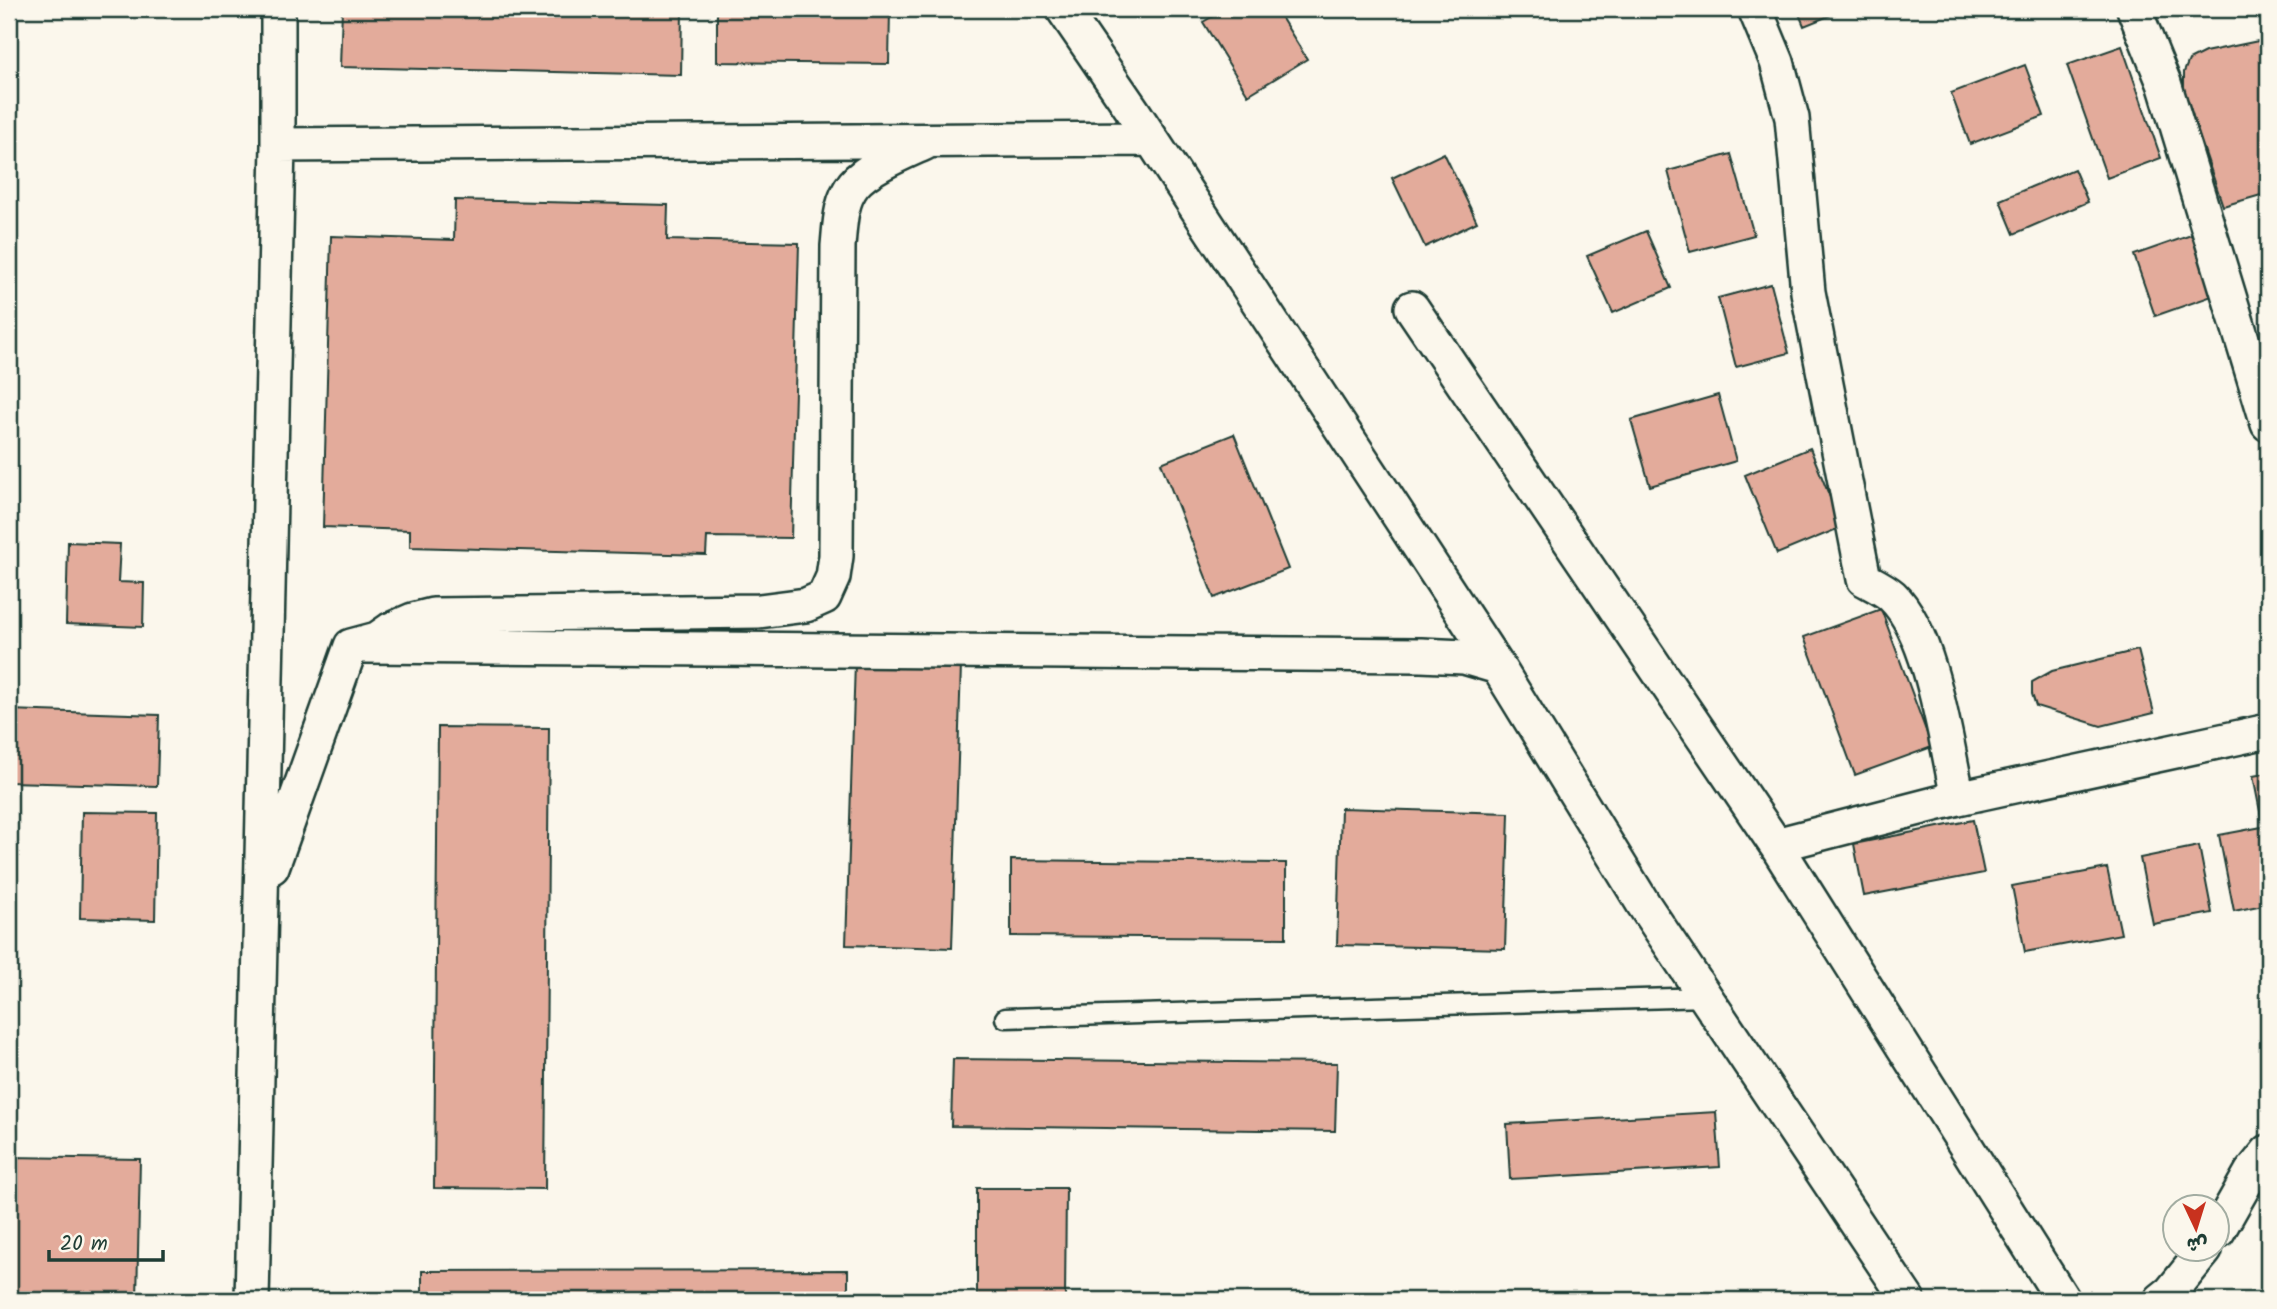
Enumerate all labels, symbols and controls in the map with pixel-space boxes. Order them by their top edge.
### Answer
north arrow [2162,1194,2232,1264]
scale bar [49,1218,163,1262]
text: ش [2185,1227,2209,1259]
text: 20 m [60,1228,108,1261]

